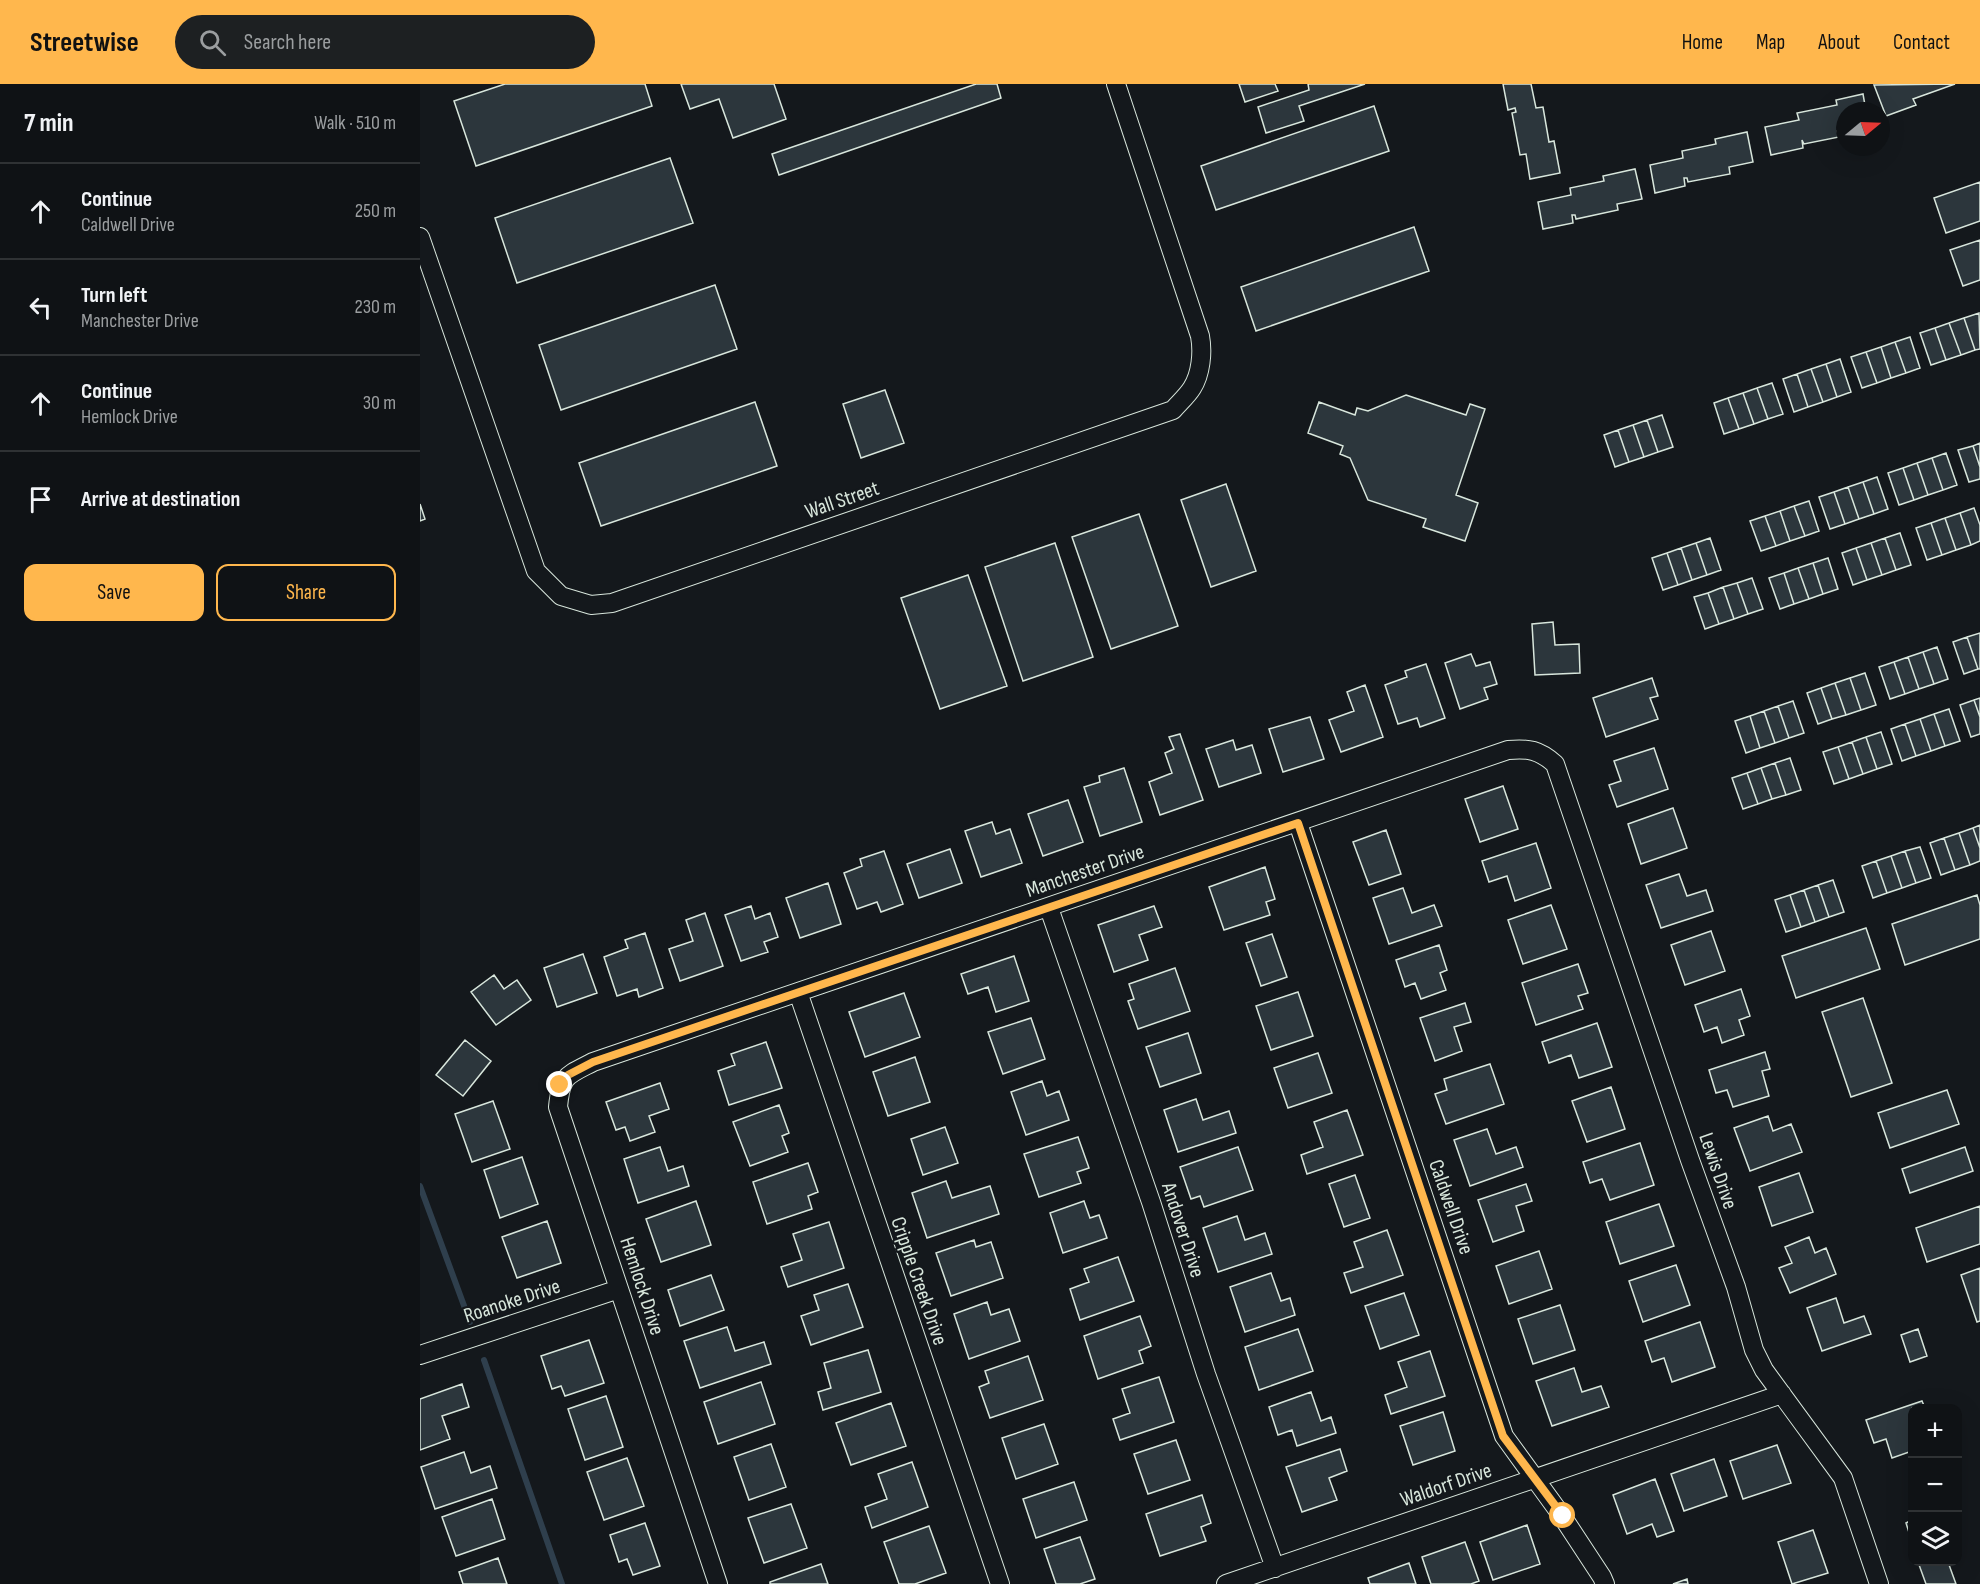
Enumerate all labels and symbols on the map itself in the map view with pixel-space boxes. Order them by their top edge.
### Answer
north arrow [1836,102,1890,156]
street label: Wall Street [802,476,882,524]
street label: Manchester Drive [1022,839,1148,903]
route end [546,1071,572,1097]
street label: Lewis Drive [1693,1130,1743,1212]
street label: Caldwell Drive [1423,1156,1479,1258]
street label: Andover Drive [1156,1179,1210,1281]
street label: Cripple Creek Drive [885,1214,953,1348]
street label: Hemlock Drive [614,1234,670,1338]
street label: Roanoke Drive [461,1274,563,1328]
street label: Waldorf Drive [1397,1458,1495,1512]
route start [1549,1502,1575,1528]

